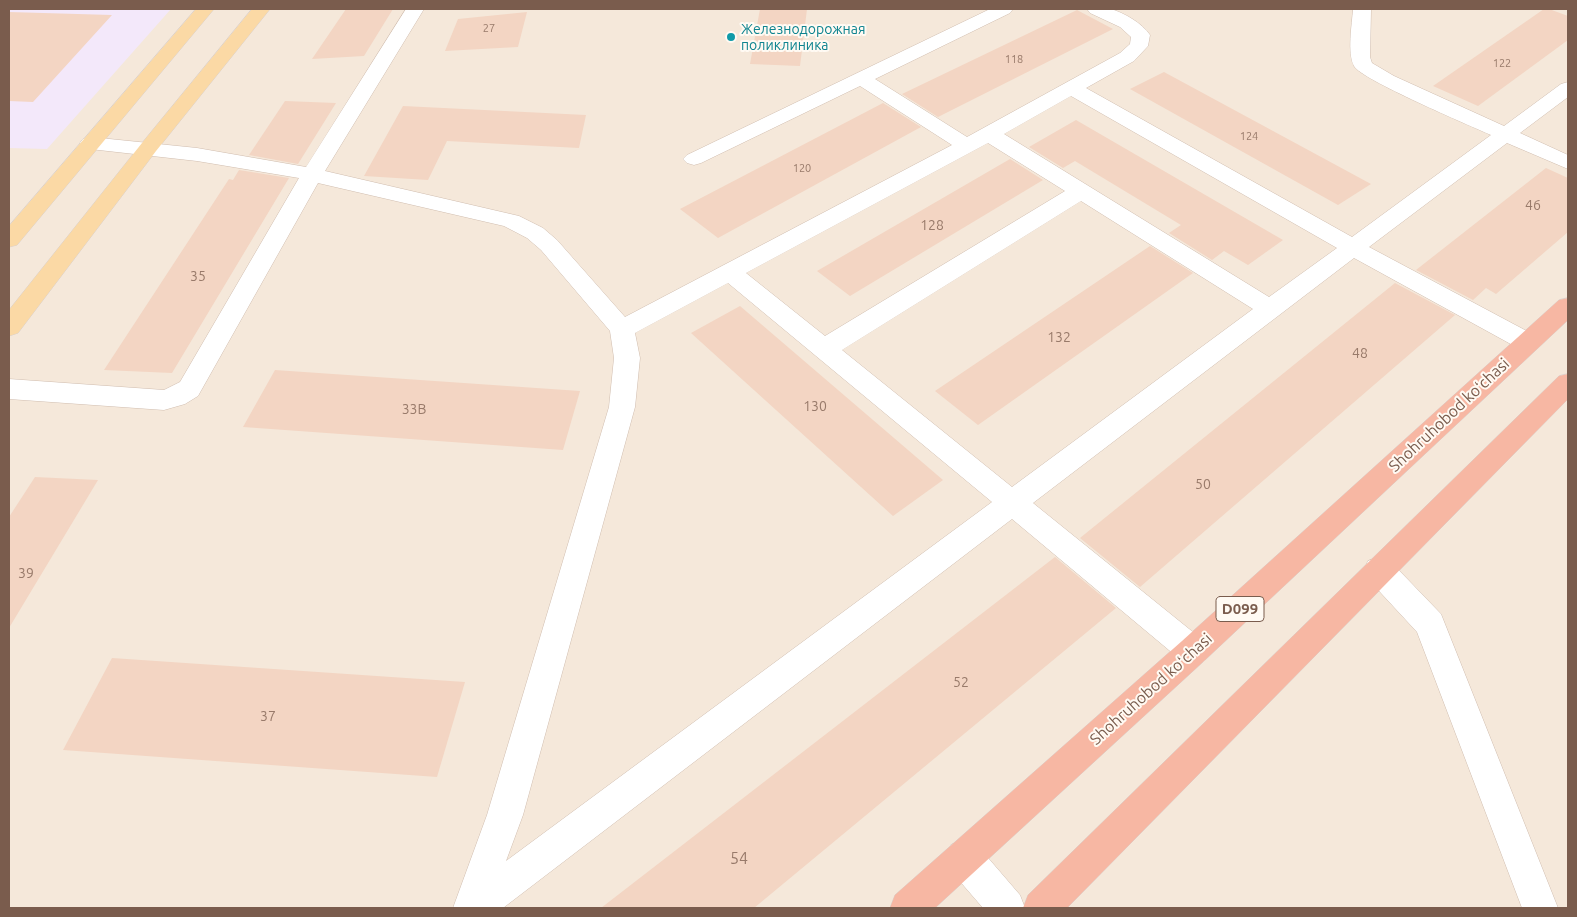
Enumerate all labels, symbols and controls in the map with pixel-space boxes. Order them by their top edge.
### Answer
house number: 27 [483,21,495,35]
place label: Железнодорожная поликлиника [741,21,865,54]
marker: Железнодорожная поликлиника [725,31,737,43]
house number: 118 [1005,52,1023,66]
house number: 122 [1493,56,1511,70]
house number: 124 [1240,129,1258,143]
house number: 120 [793,161,811,175]
house number: 46 [1525,197,1541,213]
house number: 128 [920,217,944,233]
house number: 35 [190,268,206,284]
house number: 132 [1047,329,1071,345]
house number: 48 [1352,345,1368,361]
street label: Shohruhobod koʻchasi [1385,354,1513,476]
house number: 130 [803,398,827,414]
house number: 33B [402,401,426,417]
house number: 50 [1195,476,1211,492]
house number: 39 [18,565,34,581]
road number: D099 [1216,596,1264,622]
street label: Shohruhobod koʻchasi [1086,629,1216,749]
house number: 52 [953,674,969,690]
house number: 37 [260,708,276,724]
house number: 54 [730,849,748,869]

